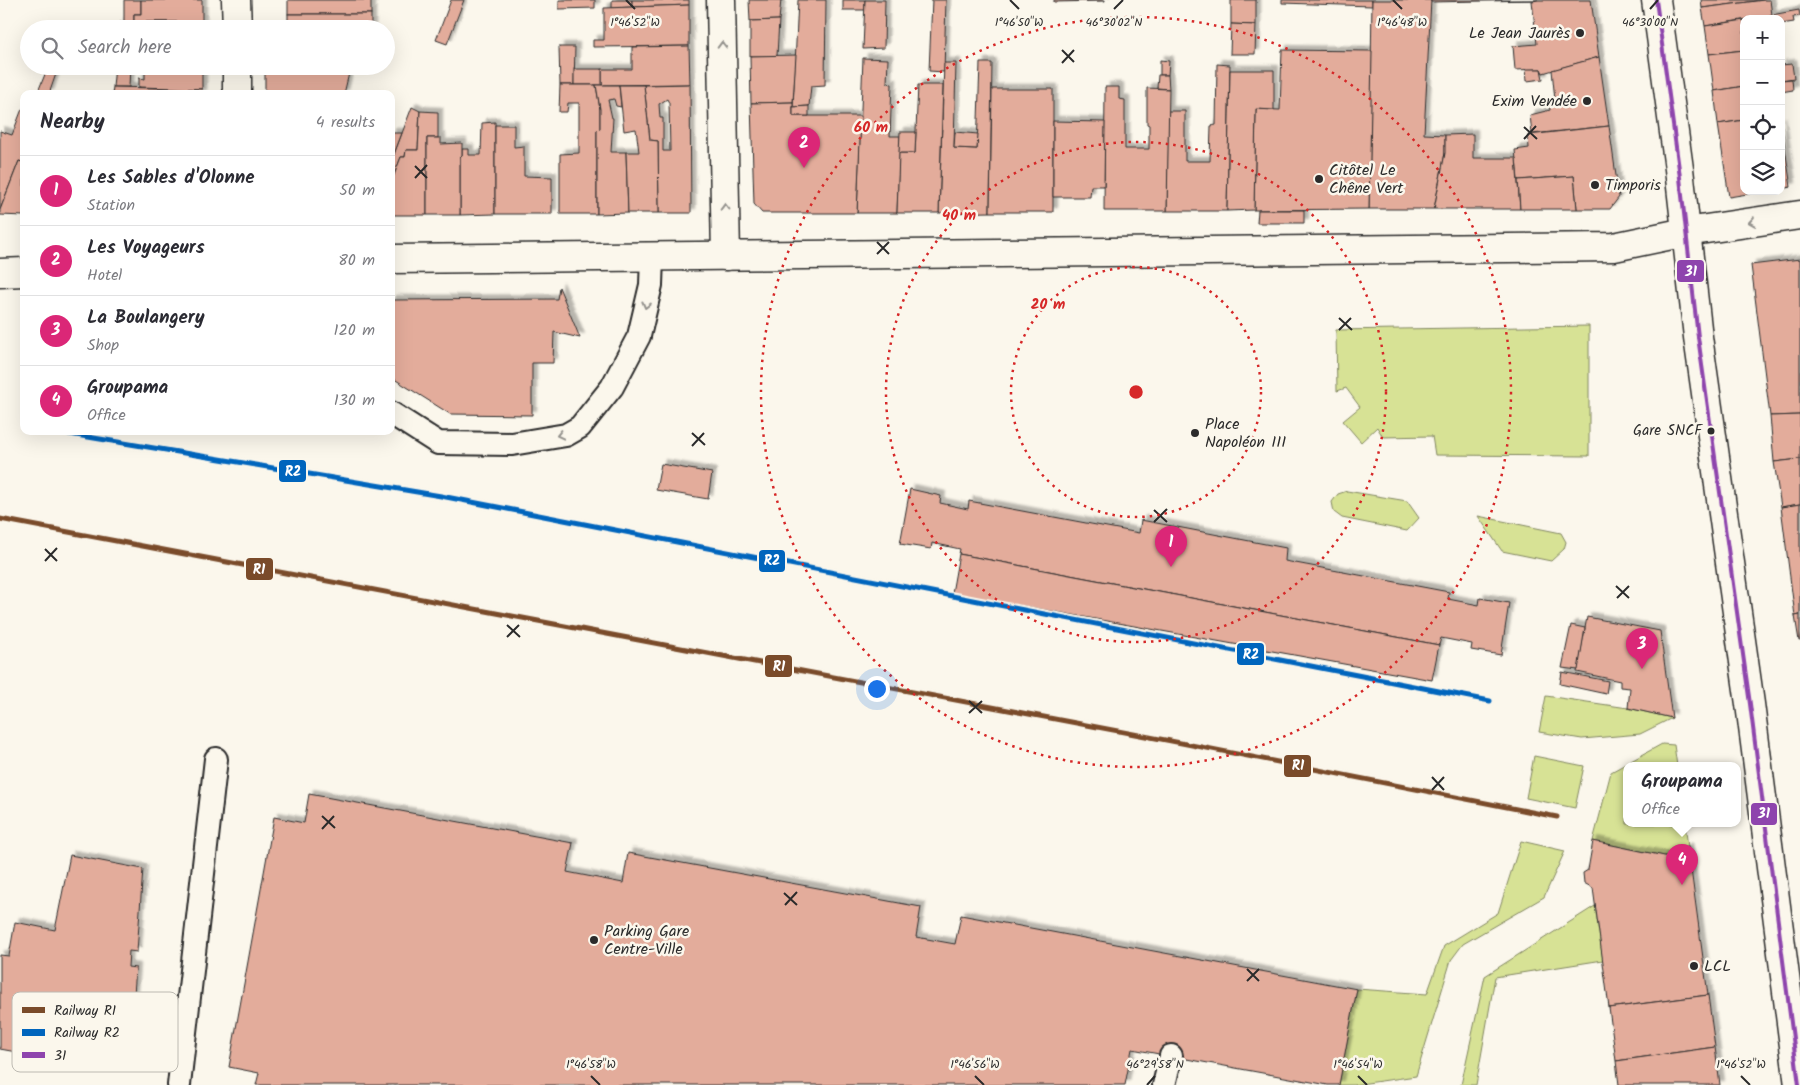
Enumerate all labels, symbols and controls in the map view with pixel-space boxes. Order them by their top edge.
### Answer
text: 1°46'52"W [610,13,660,32]
text: 1°46'50"W [995,13,1043,32]
text: 46°30'02"N [1085,13,1143,32]
text: 1°46'48"W [1377,13,1427,32]
text: 46°30'00"N [1622,13,1678,32]
map controls [1740,15,1785,195]
button: + [1740,15,1785,60]
search box [20,20,395,75]
place label: Le Jean Jaurès [1469,21,1570,46]
marker: Le Jean Jaurès [1574,27,1586,39]
text: Search here [78,33,172,63]
icon: search [38,34,66,62]
one-way arrow [716,41,727,49]
button: − [1740,60,1785,105]
place label: Exim Vendée [1491,89,1577,114]
marker: Exim Vendée [1581,95,1593,107]
button: locate [1740,105,1785,150]
text: Nearby [40,106,105,139]
text: 4 results [316,110,375,135]
text: 60 m [854,116,888,140]
pin: 2 [788,127,820,168]
button: layers [1740,150,1785,195]
place label: Citôtel Le Chêne Vert [1329,158,1404,201]
text: Les Sables d'Olonne [87,163,255,193]
marker: Citôtel Le Chêne Vert [1313,173,1325,185]
place label: Timporis [1605,173,1661,198]
text: 1 [54,178,58,203]
text: 50 m [339,178,375,203]
marker: Timporis [1589,179,1601,191]
text: Station [87,193,135,218]
one-way arrow [720,203,730,211]
text: 40 m [942,204,976,228]
one-way arrow [1747,216,1755,227]
text: Les Voyageurs [87,233,205,263]
text: 2 [51,248,61,273]
text: 80 m [338,248,375,273]
line badge: 31 [1676,259,1705,283]
text: 31 [1684,261,1698,283]
text: Hotel [87,263,122,288]
text: 20 m [1031,293,1065,317]
one-way arrow [641,301,652,310]
text: La Boulangery [87,303,205,333]
text: 3 [52,318,60,343]
text: 120 m [334,318,375,343]
text: Shop [87,333,119,358]
text: Groupama [87,373,168,403]
centre of rings [1127,383,1145,401]
text: 4 [52,388,60,413]
text: 130 m [334,388,375,413]
text: Office [87,403,126,428]
place label: Place Napoléon III [1205,412,1286,455]
place label: Gare SNCF [1633,419,1703,443]
marker: Gare SNCF [1706,426,1716,436]
marker: Place Napoléon III [1189,427,1201,439]
one-way arrow [556,429,564,440]
line badge: R2 [278,459,307,483]
text: R2 [285,461,301,483]
pin: 1 [1155,526,1187,567]
line badge: R2 [758,549,786,573]
text: R2 [764,550,780,572]
line badge: R1 [245,557,274,581]
text: R1 [253,559,266,581]
pin: 3 [1626,628,1658,669]
line badge: R2 [1236,642,1265,666]
text: R2 [1243,644,1259,666]
line badge: R1 [764,654,793,678]
text: R1 [773,656,786,678]
your location [864,676,890,702]
line badge: R1 [1283,754,1312,778]
text: R1 [1292,755,1305,777]
popup [1623,762,1741,827]
text: Groupama [1641,767,1723,797]
text: Office [1641,797,1680,822]
line badge: 31 [1750,802,1778,826]
text: 31 [1757,803,1771,825]
pin: 4 [1666,844,1698,885]
place label: Parking Gare Centre-Ville [604,919,689,962]
marker: Parking Gare Centre-Ville [588,934,600,946]
place label: LCL [1704,954,1731,979]
marker: LCL [1688,960,1700,972]
legend [12,992,178,1072]
text: Railway R1 [54,1000,116,1022]
text: Railway R2 [54,1022,120,1044]
text: 31 [54,1045,66,1067]
text: 1°46'58"W [566,1055,616,1074]
text: 1°46'56"W [950,1055,1000,1074]
text: 46°29'58"N [1126,1055,1184,1074]
text: 1°46'54"W [1333,1055,1383,1074]
text: 1°46'52"W [1716,1055,1766,1074]

